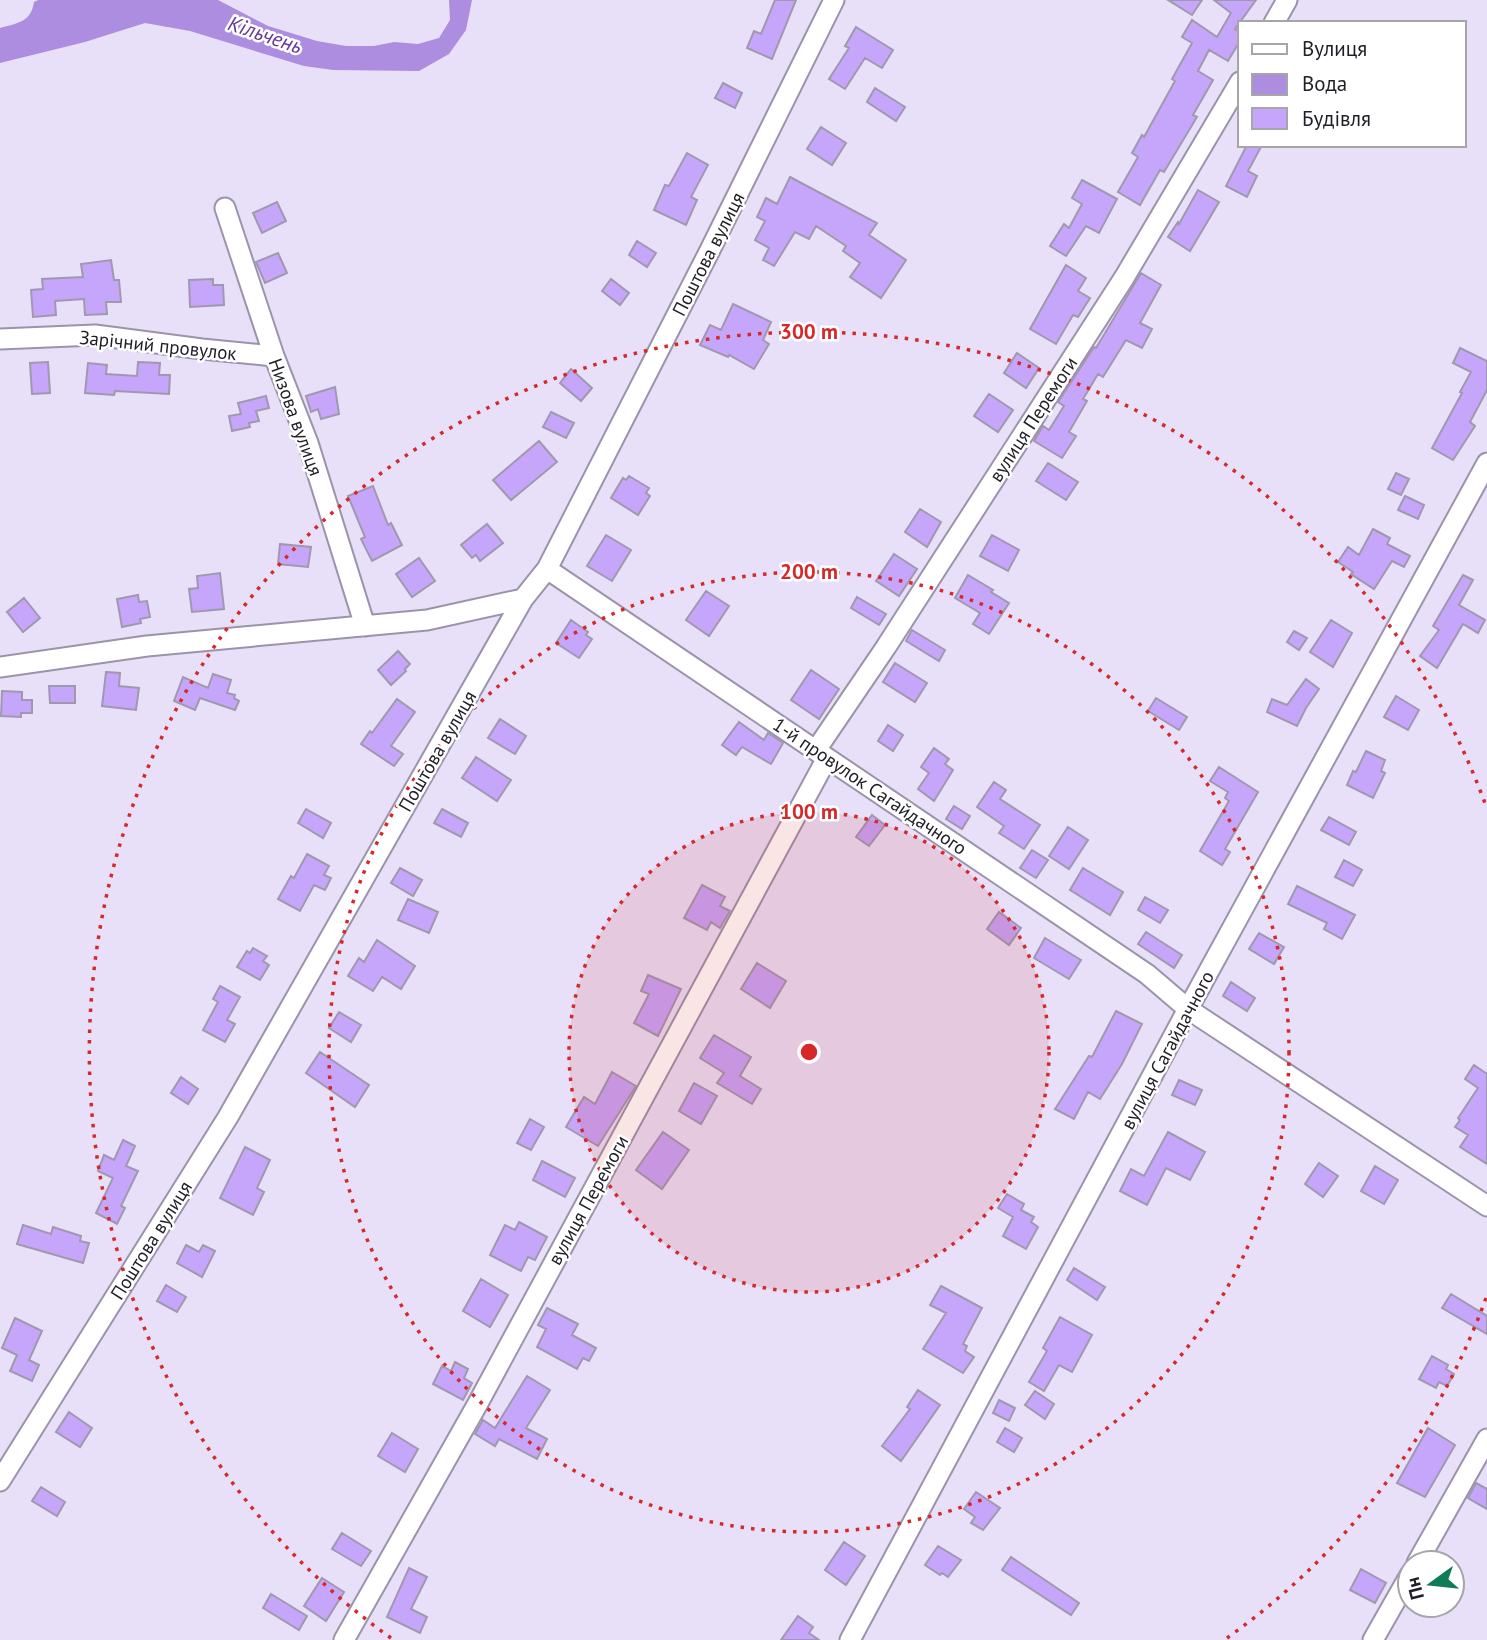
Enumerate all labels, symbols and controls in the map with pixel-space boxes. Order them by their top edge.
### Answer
water label: Кільчень [225,9,306,60]
legend [1238,21,1466,147]
text: Вулиця [1302,35,1367,62]
text: Вода [1302,70,1347,97]
text: Будівля [1302,105,1371,132]
street label: Поштова вулиця [667,188,749,320]
text: 300 m [780,318,838,345]
street label: Зарічний провулок [78,325,238,365]
street label: вулиця Перемоги [984,352,1082,486]
street label: Низова вулиця [264,355,328,479]
text: 200 m [780,558,838,585]
street label: Поштова вулиця [393,686,481,816]
street label: 1-й провулок Сагайдачного [769,712,971,860]
text: 100 m [780,798,838,825]
street label: вулиця Сагайдачного [1115,967,1219,1133]
centre of rings [797,1040,821,1064]
street label: вулиця Перемоги [542,1131,634,1269]
street label: Поштова вулиця [105,1176,197,1304]
north arrow [1396,1549,1466,1619]
text: Пн [1400,1574,1429,1602]

